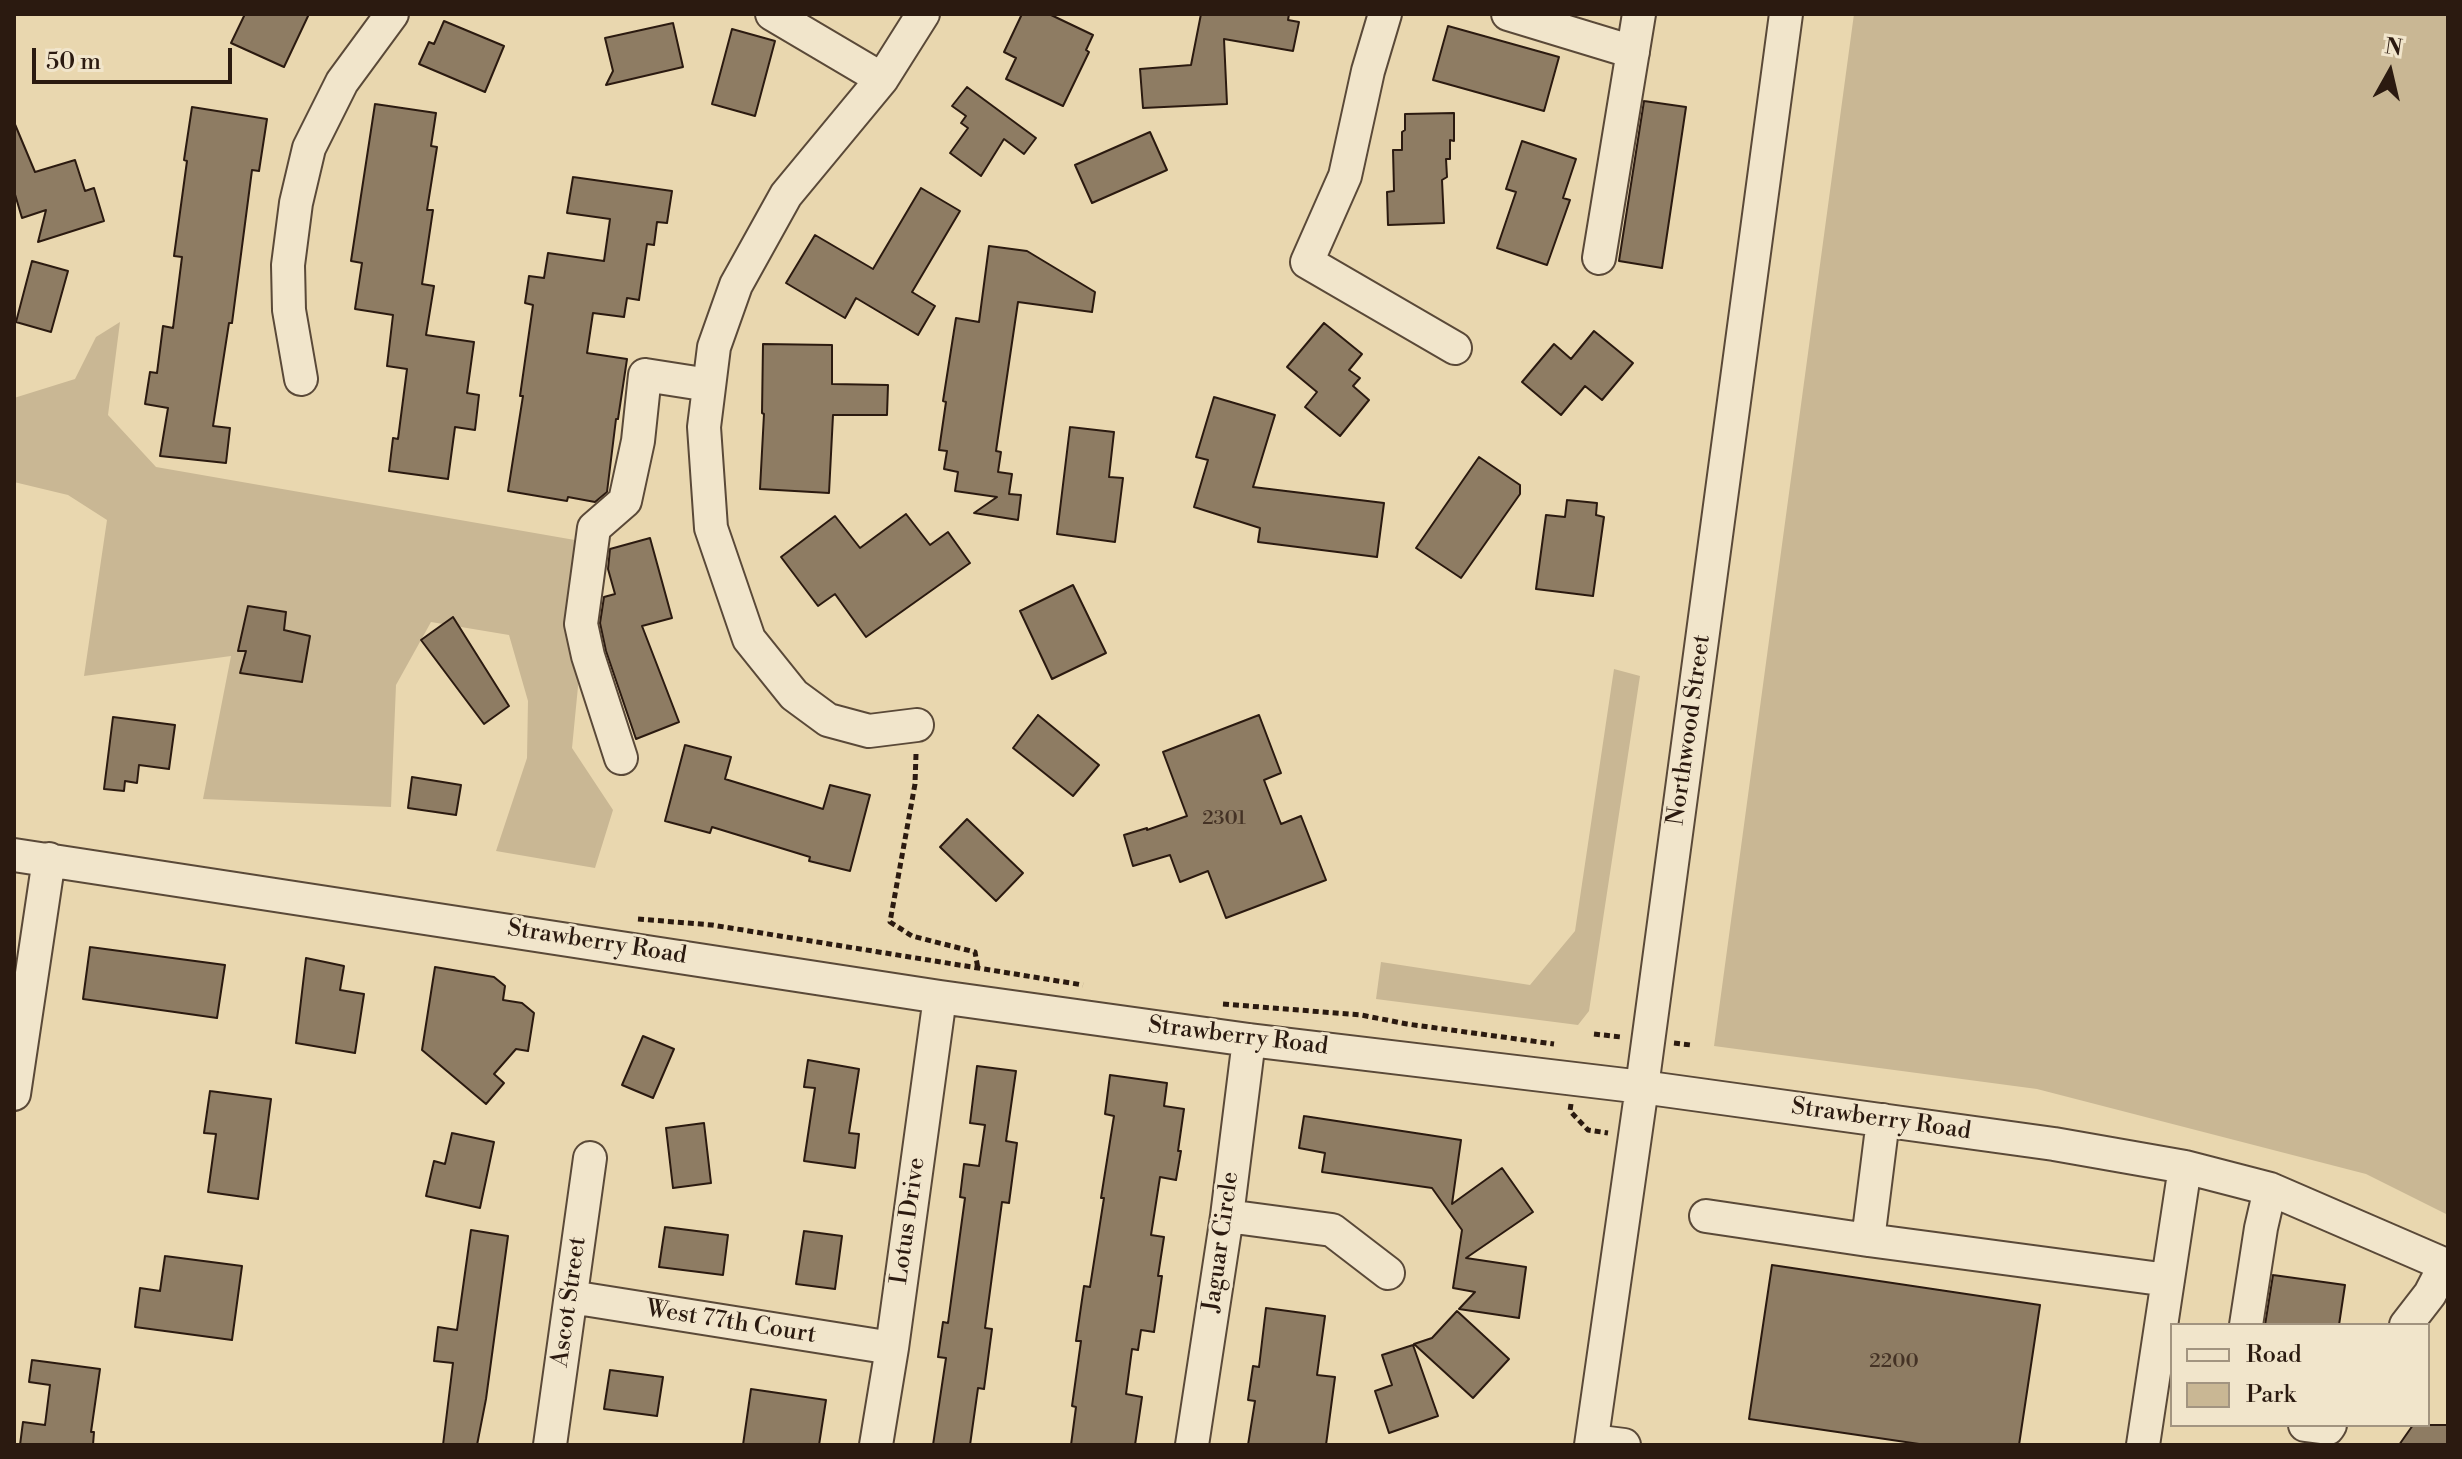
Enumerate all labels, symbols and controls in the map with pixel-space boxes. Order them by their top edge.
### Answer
scale bar [36,32,236,82]
north arrow [2350,32,2430,112]
text: N [2383,33,2404,62]
text: 50 m [46,47,101,77]
street label: Northwood Street [1662,633,1718,827]
house number: 2301 [1202,807,1246,831]
street label: Strawberry Road [505,915,689,971]
street label: Strawberry Road [1146,1012,1330,1062]
street label: Strawberry Road [1789,1093,1973,1147]
street label: Lotus Drive [886,1156,932,1286]
street label: Jaguar Circle [1198,1170,1246,1314]
street label: Ascot Street [547,1235,593,1369]
street label: West 77th Court [644,1295,818,1351]
legend [2170,1323,2430,1427]
text: Road [2246,1340,2302,1370]
house number: 2200 [1869,1350,1919,1374]
text: Park [2246,1380,2296,1410]

